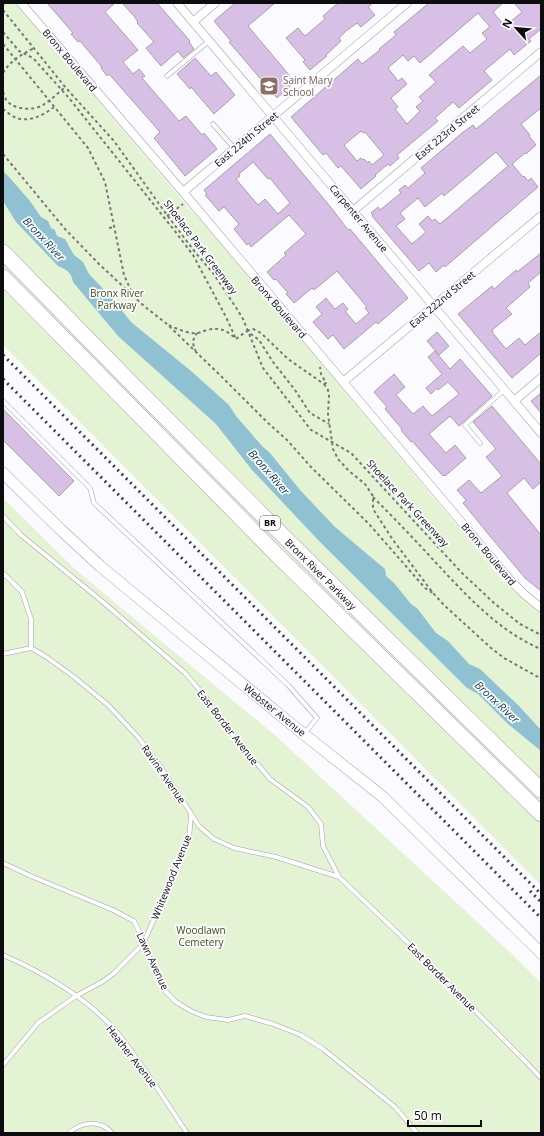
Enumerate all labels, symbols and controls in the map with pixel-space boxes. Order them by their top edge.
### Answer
north arrow [496,8,536,48]
text: N [498,16,515,31]
street label: Bronx Boulevard [40,26,100,94]
place label: Saint Mary School [283,73,333,99]
school or university icon: Saint Mary School [258,75,280,97]
street label: East 223rd Street [412,101,482,163]
street label: East 224th Street [211,108,281,170]
street label: Carpenter Avenue [326,181,392,255]
street label: Shoelace Park Greenway [161,197,242,298]
water label: Bronx River [20,213,69,265]
street label: East 222nd Street [406,267,478,331]
street label: Bronx Boulevard [248,273,310,341]
park label: Bronx River Parkway [90,286,144,312]
water label: Bronx River [245,446,294,498]
street label: Shoelace Park Greenway [364,456,453,551]
road number: BR [260,516,280,530]
street label: Bronx Boulevard [459,520,519,588]
street label: Bronx River Parkway [282,535,361,614]
water label: Bronx River [472,677,523,727]
street label: Webster Avenue [241,681,309,740]
street label: East Border Avenue [194,687,262,768]
street label: Ravine Avenue [139,742,190,806]
street label: Whitewood Avenue [148,832,195,922]
park label: Woodlawn Cemetery [176,923,226,949]
street label: Lawn Avenue [134,930,173,992]
street label: East Border Avenue [405,940,480,1015]
street label: Heather Avenue [103,1022,161,1090]
scale bar [408,1102,481,1128]
text: 50 m [414,1107,442,1124]

